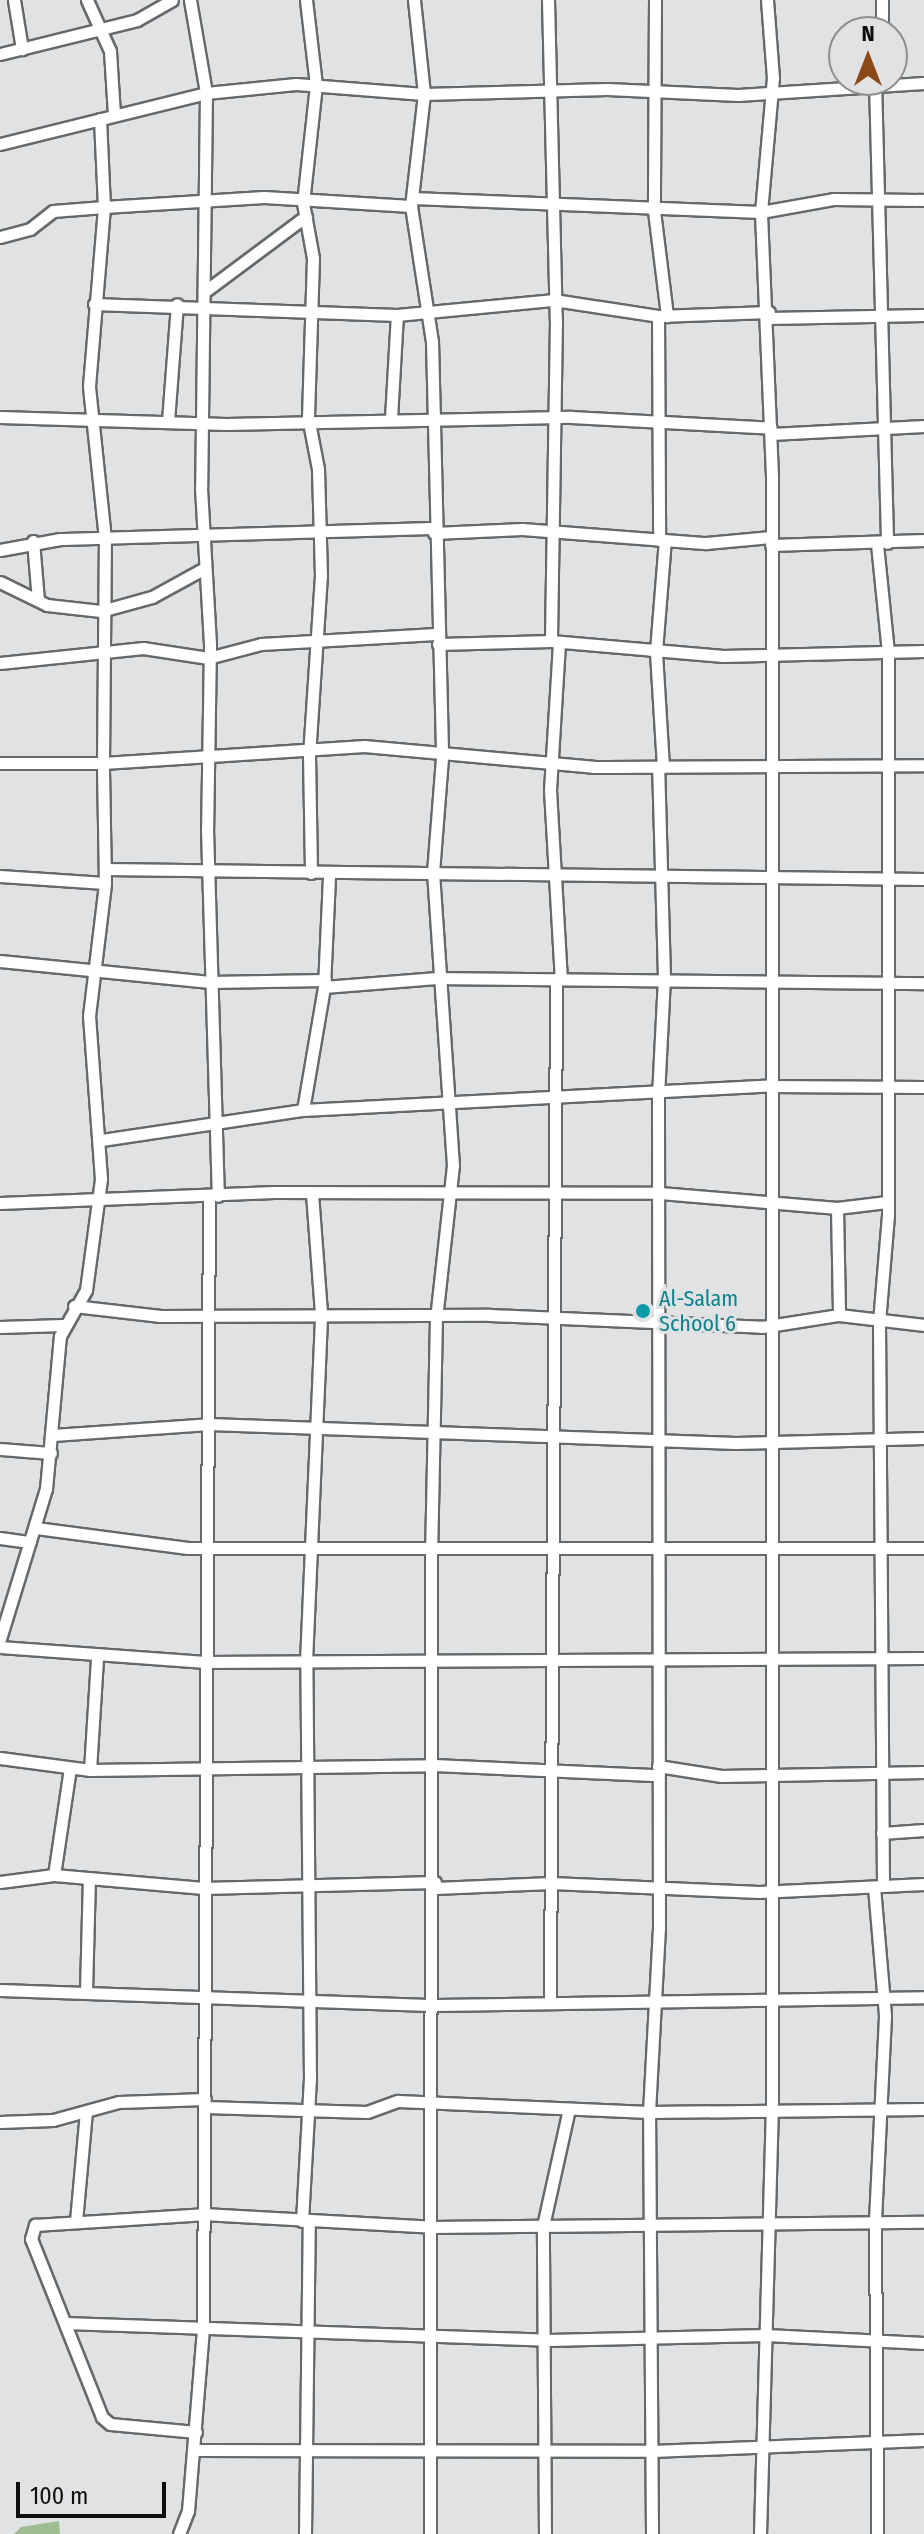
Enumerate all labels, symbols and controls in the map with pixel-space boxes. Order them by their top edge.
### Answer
north arrow [828,16,908,96]
text: N [861,20,875,47]
place label: Al-Salam School 6 [659,1285,738,1336]
marker: Al-Salam School 6 [634,1302,652,1320]
scale bar [20,2466,170,2516]
text: 100 m [30,2482,88,2510]

